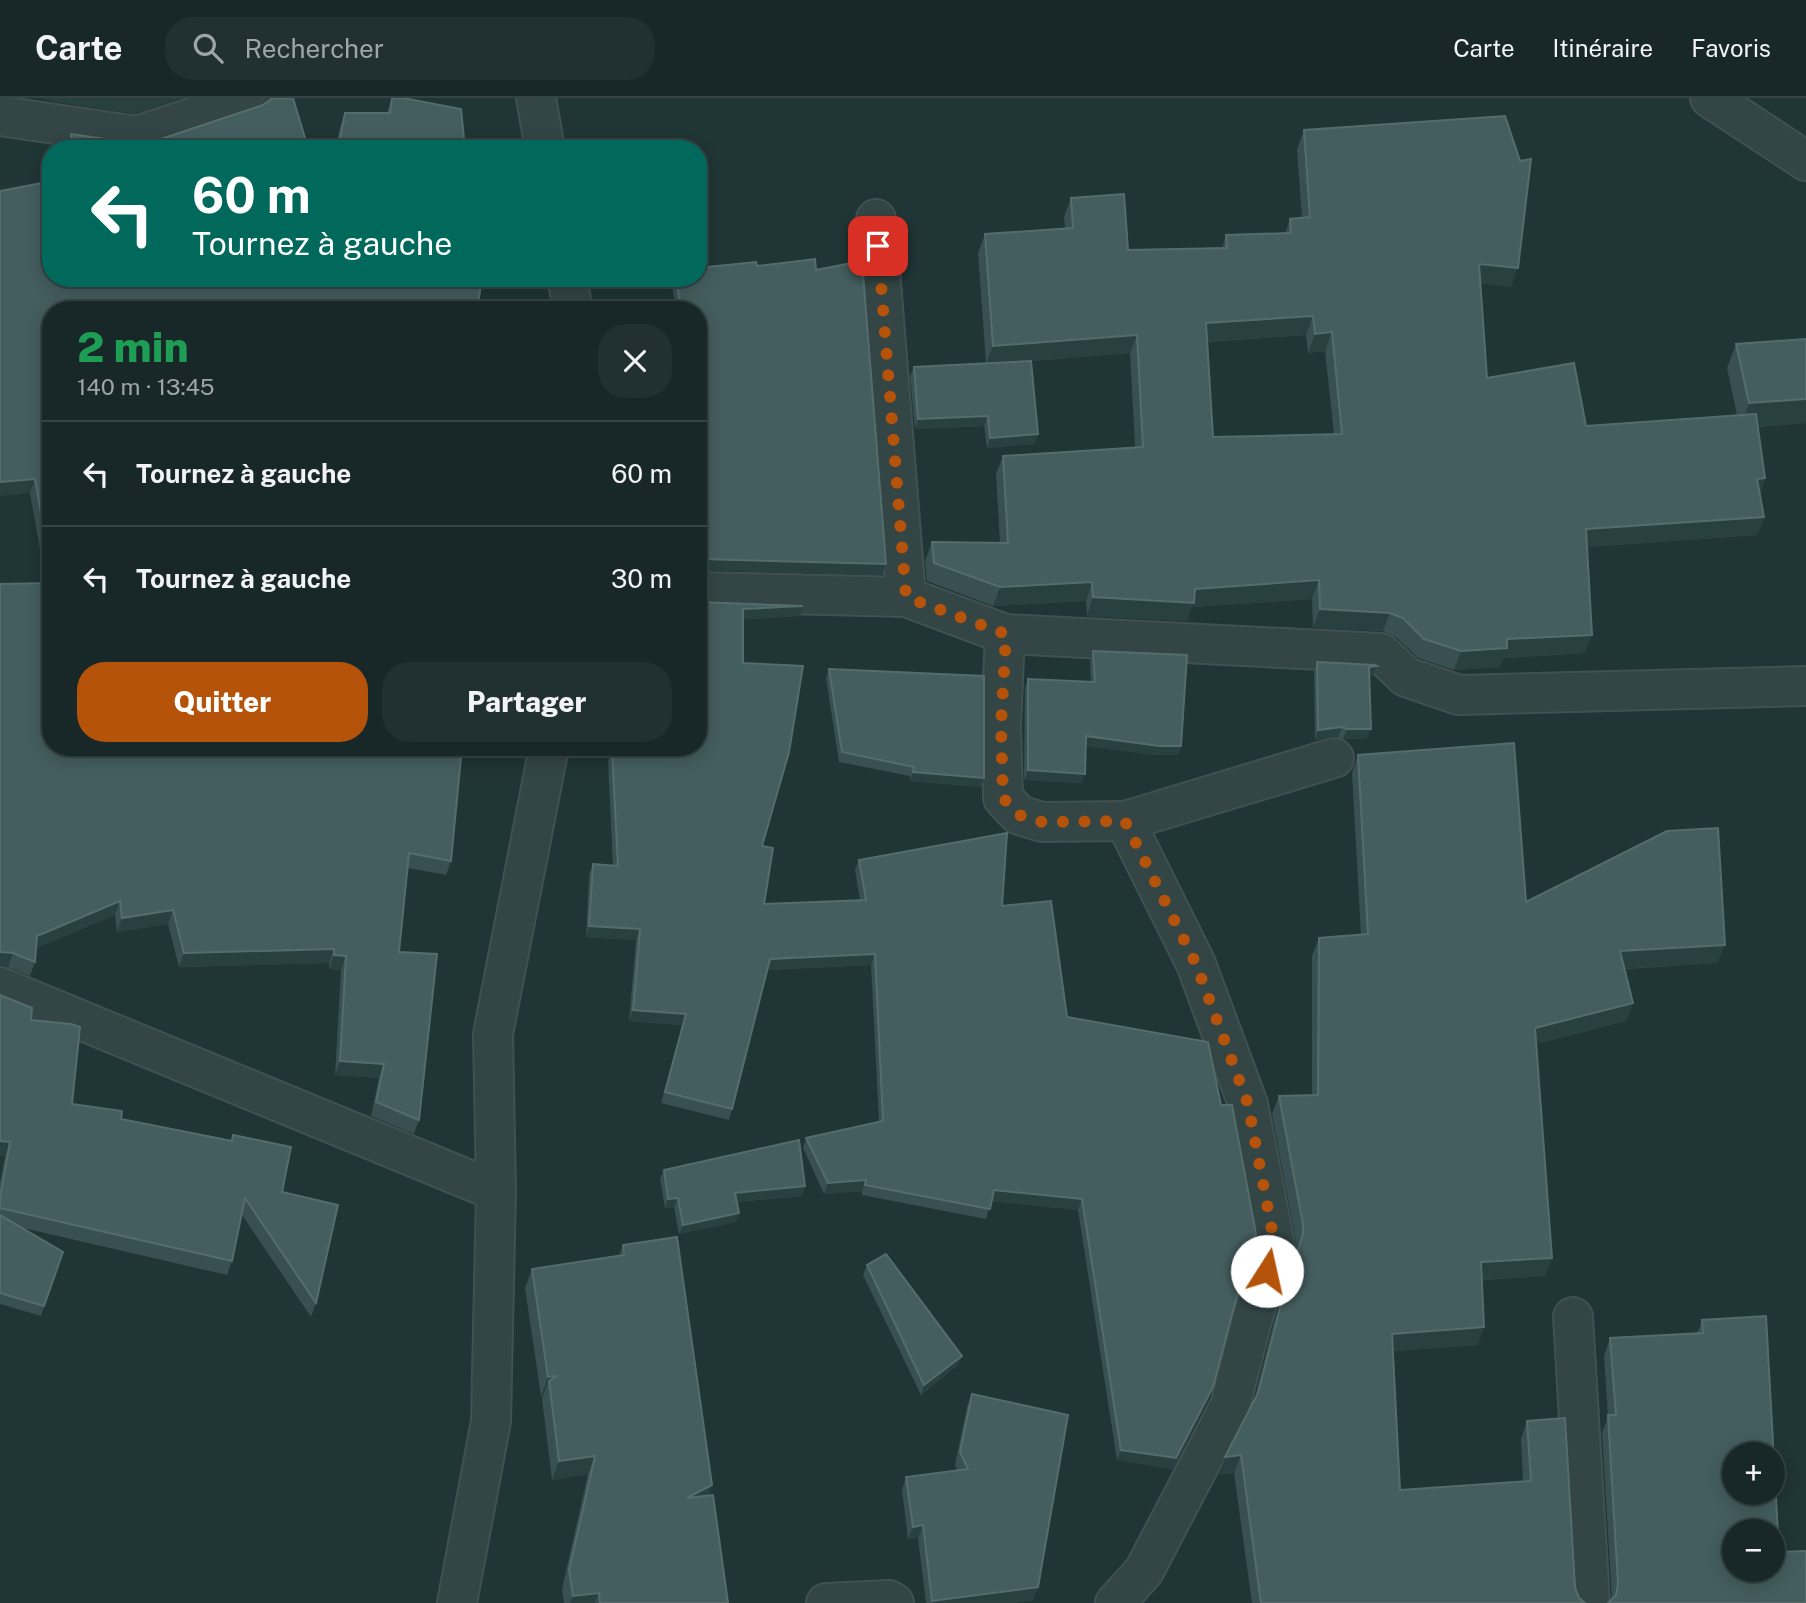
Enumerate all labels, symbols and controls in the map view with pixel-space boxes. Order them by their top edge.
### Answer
search box [165,17,655,80]
text: Carte [35,29,123,67]
icon: search [189,29,227,67]
text: Rechercher [245,33,384,64]
text: Carte [1453,34,1515,62]
text: Itinéraire [1553,34,1653,62]
text: Favoris [1691,34,1771,62]
text: 60 m [192,166,311,224]
icon: left [77,168,168,259]
pin [848,216,908,276]
text: Tournez à gauche [192,225,452,262]
icon: arrive [859,227,897,265]
text: 2 min [77,322,189,371]
button: close [598,324,672,398]
text: 140 m · 13:45 [77,373,215,400]
icon: left [77,455,115,493]
text: Tournez à gauche [136,458,351,489]
text: 60 m [611,458,672,489]
icon: left [77,560,115,598]
text: Tournez à gauche [136,563,351,594]
text: 30 m [611,563,672,594]
button: Quitter [77,662,368,742]
button: Partager [382,662,672,742]
position arrow [1230,1234,1304,1308]
map controls [1722,1442,1785,1582]
button: + [1722,1442,1785,1505]
button: − [1722,1519,1785,1582]

